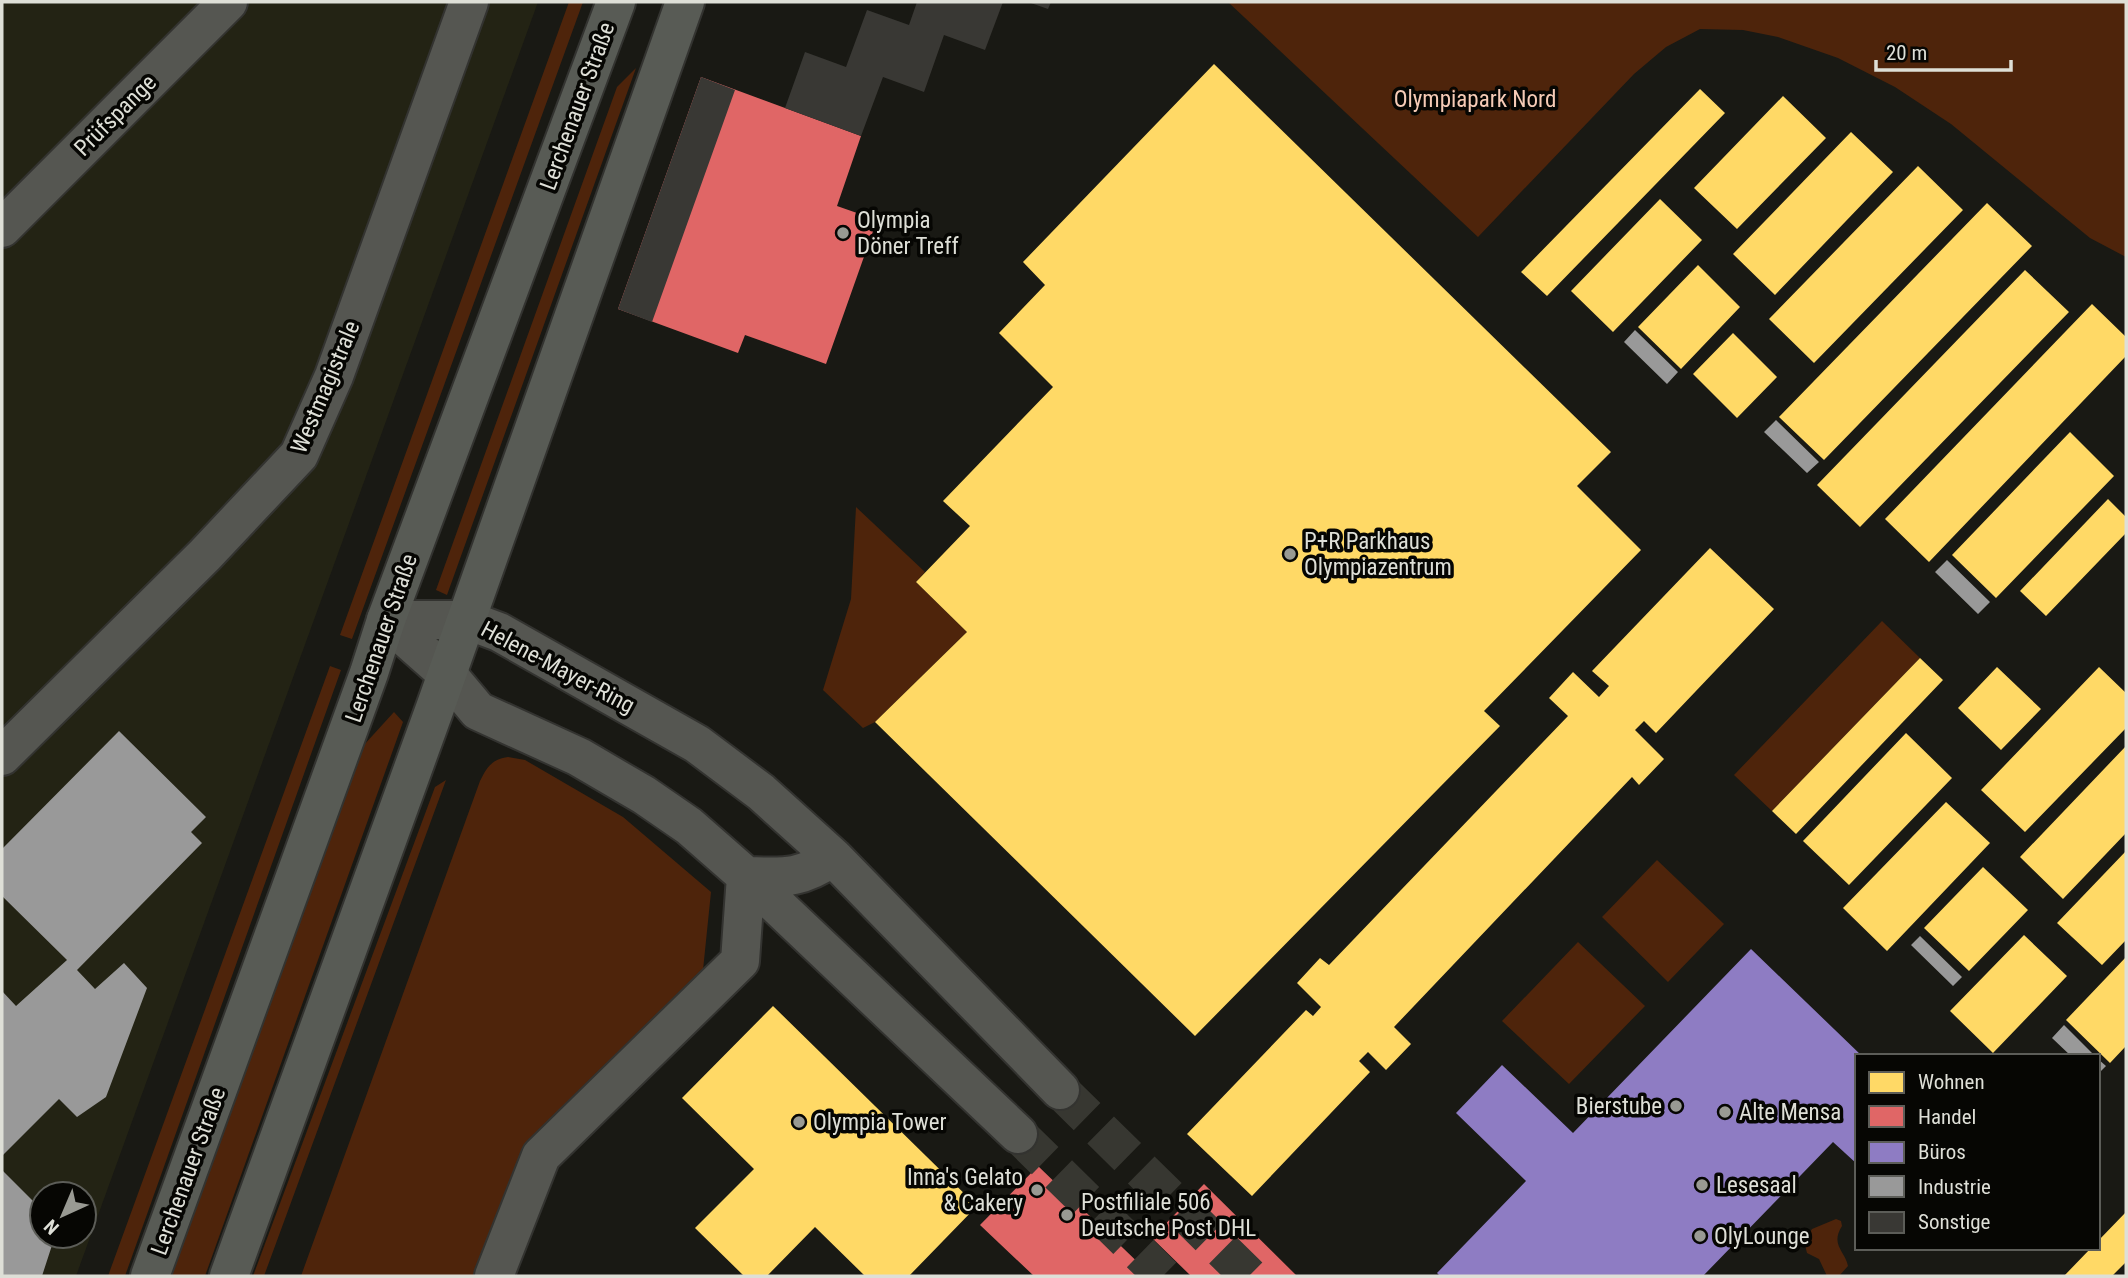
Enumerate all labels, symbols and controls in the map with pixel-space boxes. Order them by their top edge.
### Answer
street label: Lerchenauer Straße [535,19,620,194]
scale bar [1876,28,2011,72]
text: 20 m [1886,41,1927,65]
street label: Prüfspange [69,69,162,162]
park label: Olympiapark Nord [1394,86,1556,113]
place label: Olympia Döner Treff [857,207,959,260]
marker: Olympia Döner Treff [835,225,851,241]
street label: Westmagistrale [285,317,365,457]
place label: P+R Parkhaus Olympiazentrum [1304,528,1452,581]
marker: P+R Parkhaus Olympiazentrum [1282,546,1298,562]
street label: Lerchenauer Straße [340,550,423,726]
street label: Helene-Mayer-Ring [476,616,639,719]
legend [1855,1054,2100,1250]
text: Wohnen [1918,1070,1985,1094]
street label: Lerchenauer Straße [146,1084,231,1259]
place label: Bierstube [1576,1093,1662,1120]
marker: Bierstube [1668,1098,1684,1114]
place label: Alte Mensa [1739,1099,1841,1126]
marker: Alte Mensa [1717,1104,1733,1120]
text: Handel [1918,1105,1976,1129]
place label: Olympia Tower [813,1109,947,1136]
marker: Olympia Tower [791,1114,807,1130]
text: Büros [1918,1140,1966,1164]
place label: Inna's Gelato & Cakery [907,1164,1023,1217]
place label: Lesesaal [1716,1172,1797,1199]
text: Industrie [1918,1175,1991,1199]
marker: Lesesaal [1694,1177,1710,1193]
north arrow [28,1180,98,1250]
marker: Inna's Gelato & Cakery [1029,1182,1045,1198]
place label: Postfiliale 506 Deutsche Post DHL [1081,1189,1256,1242]
marker: Postfiliale 506 Deutsche Post DHL [1059,1207,1075,1223]
text: Sonstige [1918,1210,1991,1234]
text: N [39,1215,64,1239]
place label: OlyLounge [1714,1223,1810,1250]
marker: OlyLounge [1692,1228,1708,1244]

